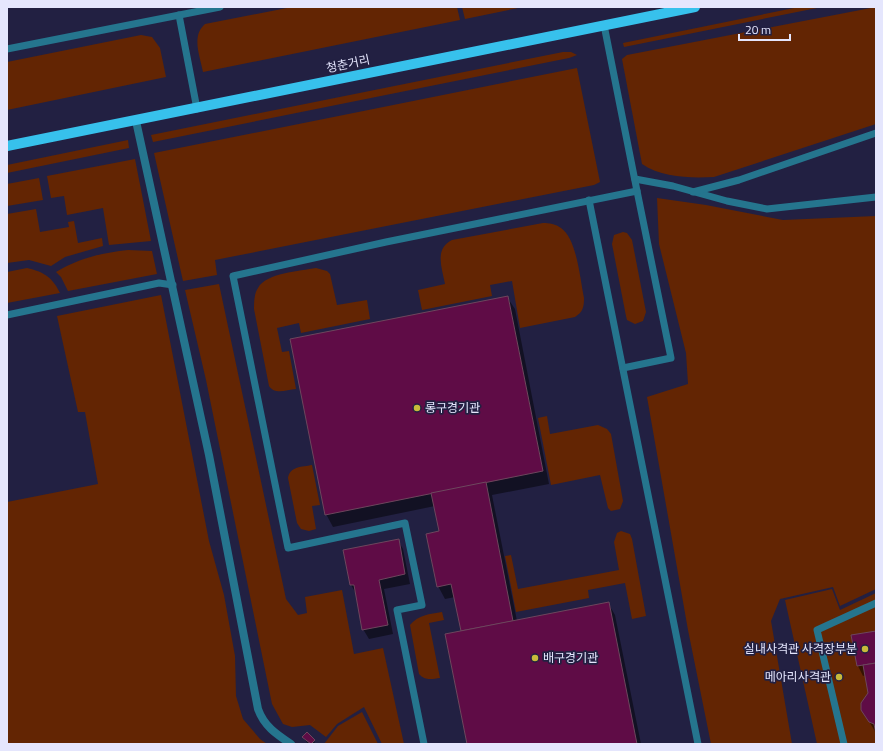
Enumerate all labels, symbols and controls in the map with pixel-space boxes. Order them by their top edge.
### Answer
scale bar [739,16,790,42]
text: 20 m [745,20,771,39]
street label: 청춘거리 [324,50,371,77]
place label: 롱구경기관 [425,398,480,417]
marker: 롱구경기관 [412,403,422,413]
place label: 실내사격관 사격장부분 [744,639,857,658]
marker: 실내사격관 사격장부분 [860,644,870,654]
place label: 배구경기관 [543,648,598,667]
marker: 배구경기관 [530,653,540,663]
place label: 메아리사격관 [765,667,831,686]
marker: 메아리사격관 [834,672,844,682]

